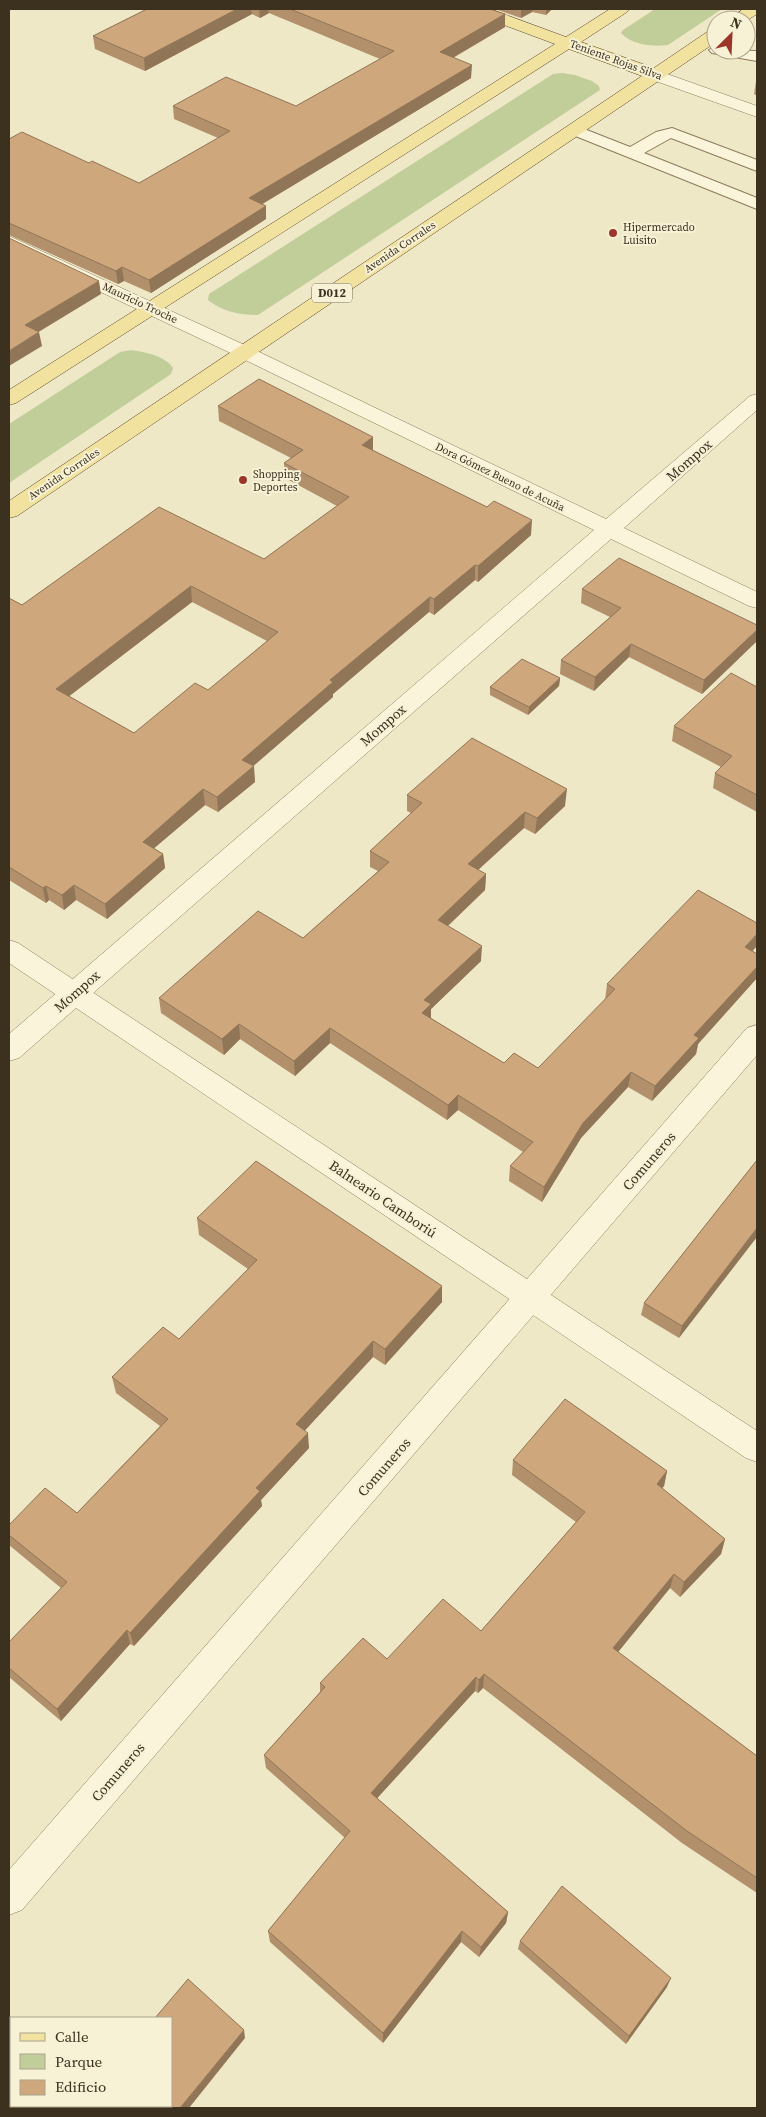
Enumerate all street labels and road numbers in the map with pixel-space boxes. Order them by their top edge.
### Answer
street label: Teniente Rojas Silva [568,36,665,84]
street label: Avenida Corrales [361,217,439,276]
street label: Mauricio Troche [100,279,180,327]
road number: D012 [312,284,352,302]
street label: Mompox [662,434,717,486]
street label: Dora Gómez Bueno de Acuña [433,439,568,515]
street label: Avenida Corrales [25,444,103,503]
street label: Mompox [356,699,411,751]
street label: Mompox [50,965,105,1017]
street label: Comuneros [618,1127,680,1195]
street label: Balneario Camboriú [325,1155,441,1243]
street label: Comuneros [353,1433,415,1501]
street label: Comuneros [87,1738,149,1806]

